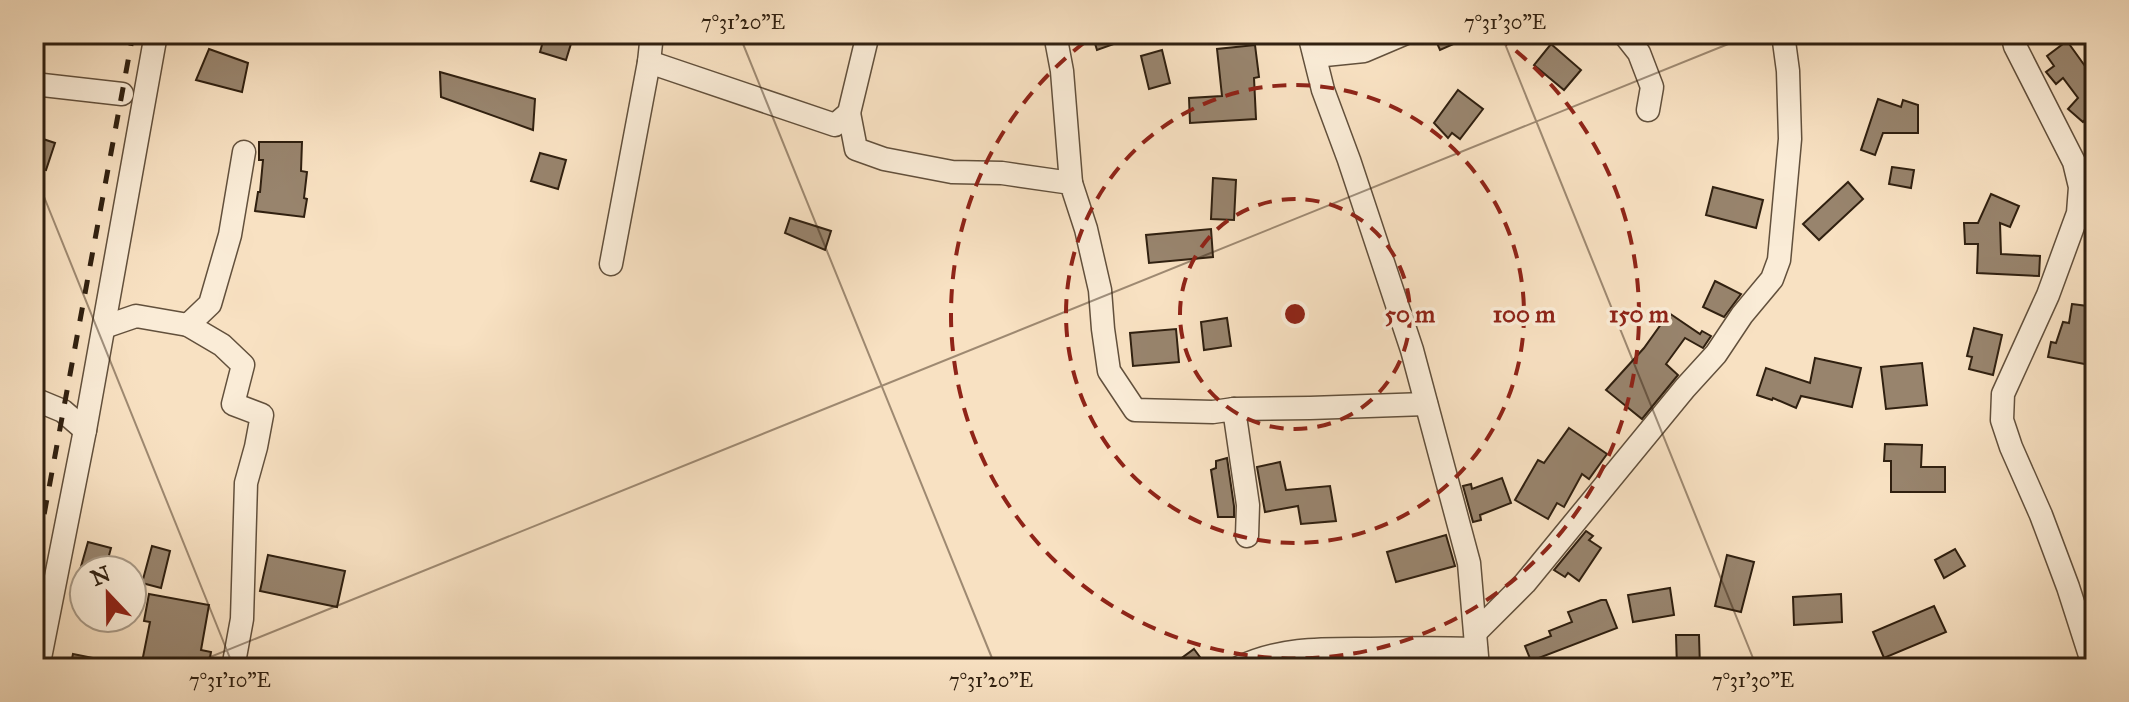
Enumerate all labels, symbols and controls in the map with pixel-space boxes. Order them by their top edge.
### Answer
text: 7°31'20"E [701,10,785,34]
text: 7°31'30"E [1464,10,1546,34]
text: 50 m [1385,299,1436,329]
text: 100 m [1493,299,1556,329]
text: 150 m [1609,299,1670,329]
centre of rings [1281,300,1309,328]
north arrow [68,554,148,634]
text: N [87,560,115,592]
text: 7°31'10"E [189,668,271,692]
text: 7°31'20"E [949,668,1033,692]
text: 7°31'30"E [1712,668,1794,692]

